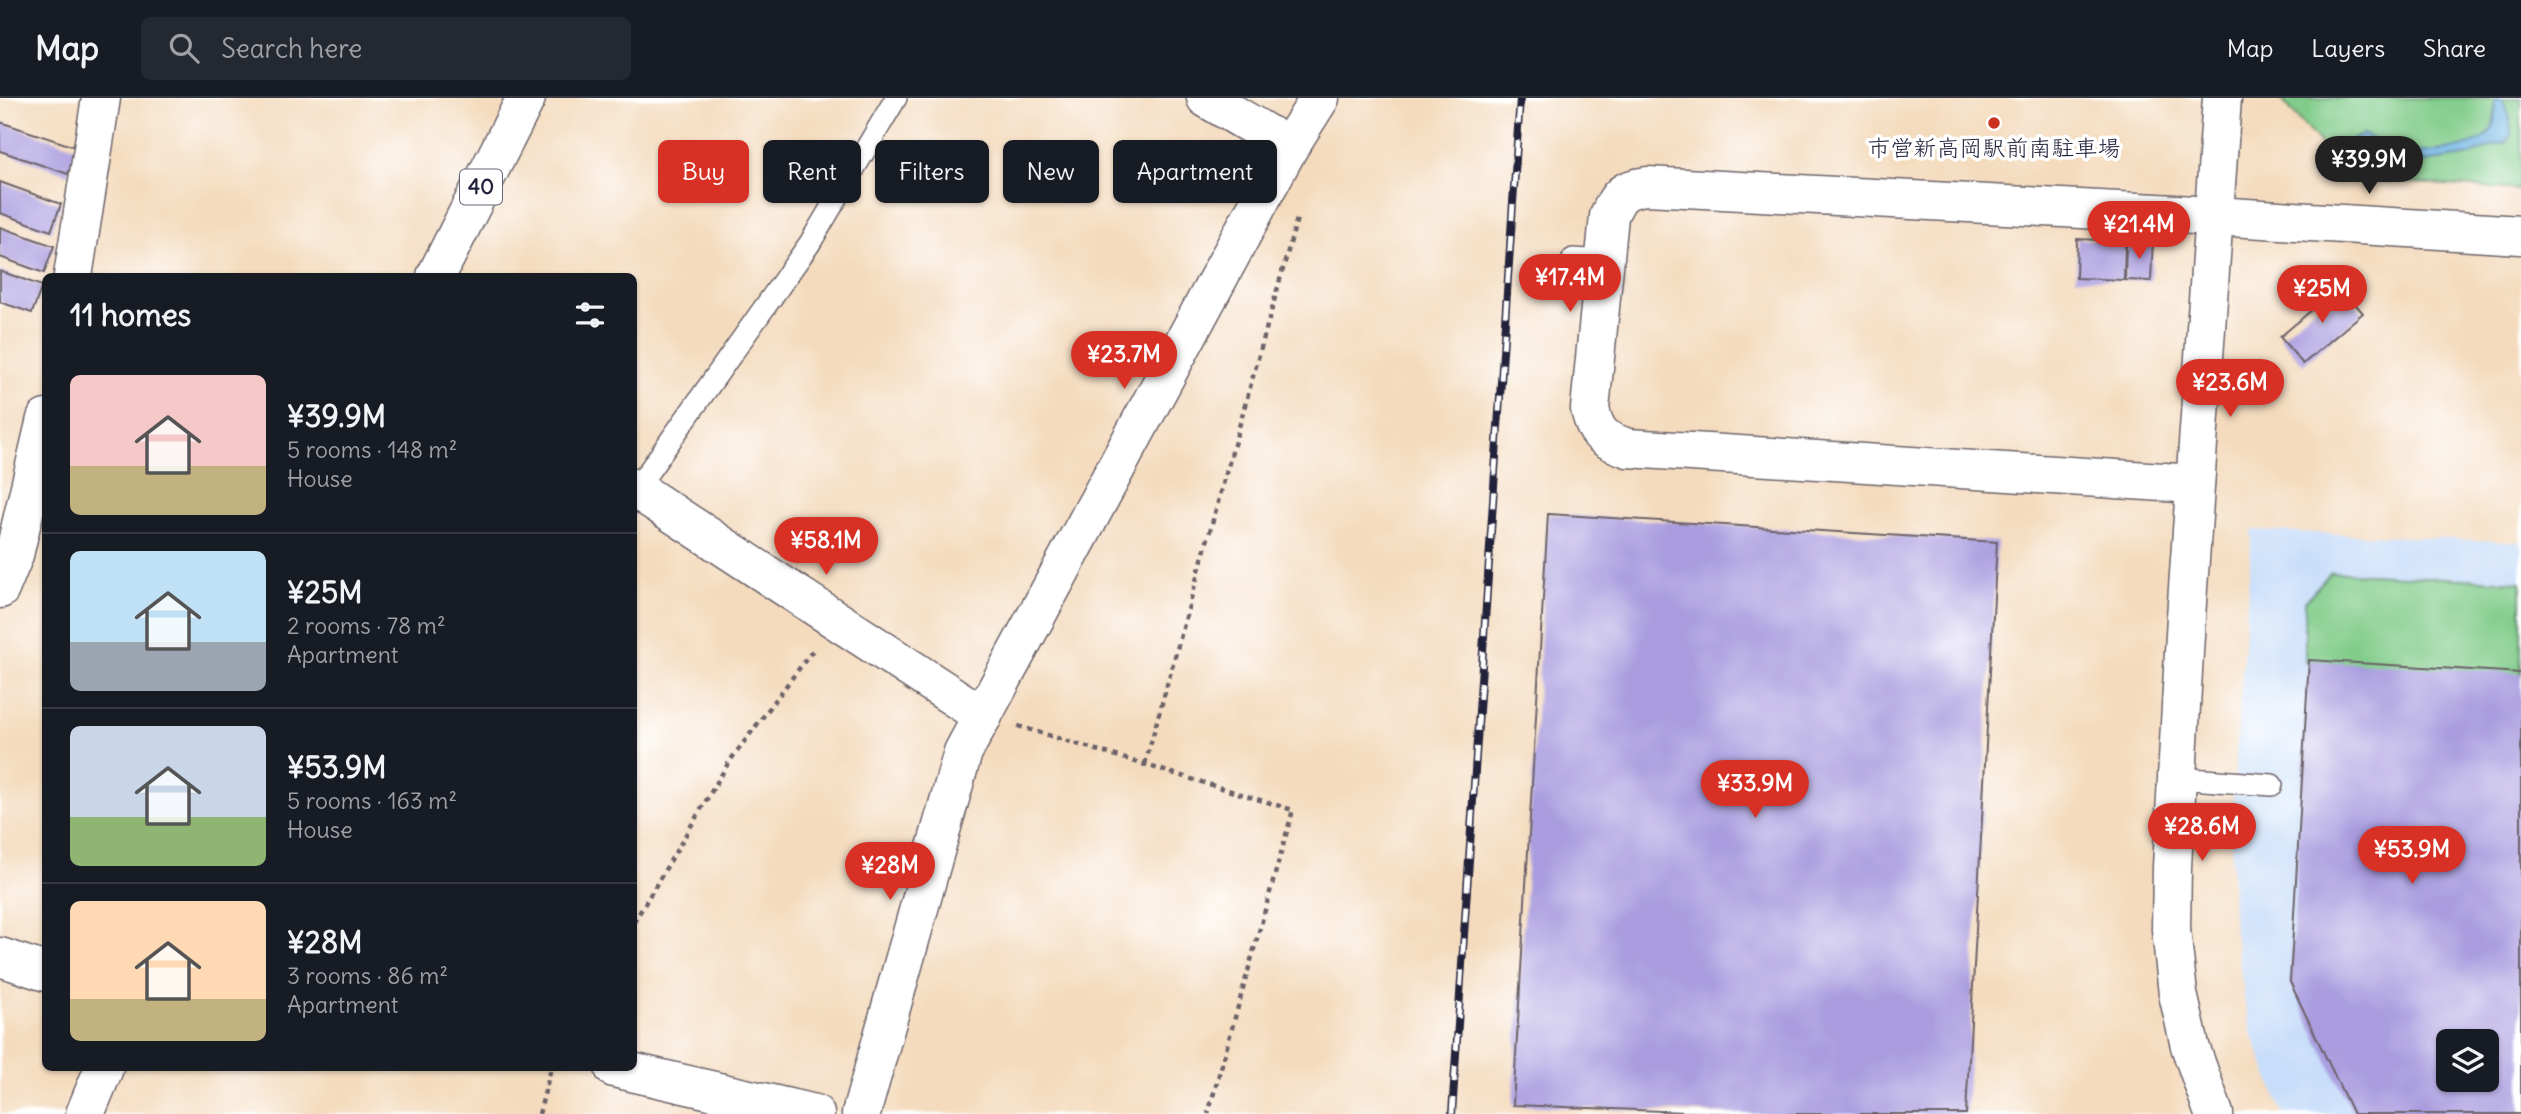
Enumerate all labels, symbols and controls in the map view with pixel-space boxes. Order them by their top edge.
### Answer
search box [141,17,631,80]
text: Map [35,27,99,69]
icon: search [165,29,203,67]
text: Search here [221,32,362,65]
text: Map [2227,33,2273,63]
text: Layers [2311,33,2385,63]
text: Share [2423,33,2486,63]
marker: 市営新高岡駅前南駐車場 [1986,115,2002,131]
place label: 市営新高岡駅前南駐車場 [1868,133,2121,162]
pin: ¥39.9M [2312,136,2426,196]
chip: Buy [658,140,749,203]
chip: Rent [763,140,861,203]
chip: Filters [875,140,989,203]
chip: New [1003,140,1099,203]
chip: Apartment [1113,140,1277,203]
text: ¥39.9M [2331,144,2407,173]
road number: 40 [460,170,502,204]
pin: ¥21.4M [2082,202,2196,261]
text: ¥21.4M [2103,209,2175,238]
pin: ¥17.4M [1513,254,1627,314]
text: ¥17.4M [1535,262,1605,291]
pin: ¥25M [2281,266,2363,325]
text: ¥25M [2293,273,2351,302]
text: 11 homes [70,296,191,334]
icon: filters [571,296,609,334]
pin: ¥23.7M [1067,331,1181,391]
text: ¥23.7M [1087,339,1161,368]
pin: ¥23.6M [2173,360,2287,419]
text: ¥23.6M [2192,367,2268,396]
text: ¥39.9M [287,397,386,435]
icon: home [126,403,210,487]
text: 5 rooms · 148 m² [287,435,457,464]
text: House [287,464,353,493]
pin: ¥58.1M [769,518,883,577]
text: ¥58.1M [790,525,862,554]
text: ¥25M [287,573,363,611]
icon: home [126,579,210,663]
text: 2 rooms · 78 m² [287,611,446,640]
text: Apartment [287,640,399,669]
text: ¥53.9M [287,748,387,786]
icon: home [126,754,210,838]
pin: ¥33.9M [1698,760,1812,820]
text: ¥33.9M [1717,768,1793,797]
text: 5 rooms · 163 m² [287,786,457,815]
pin: ¥28.6M [2145,804,2259,863]
text: ¥28.6M [2164,811,2240,840]
text: House [287,815,353,844]
pin: ¥53.9M [2355,826,2469,886]
text: ¥53.9M [2374,834,2450,863]
pin: ¥28M [849,842,931,902]
text: ¥28M [861,850,919,879]
text: ¥28M [287,923,363,961]
icon: home [126,929,210,1013]
text: 3 rooms · 86 m² [287,961,448,990]
text: Apartment [287,990,399,1019]
map controls [2436,1029,2499,1092]
button: layers [2436,1029,2499,1092]

